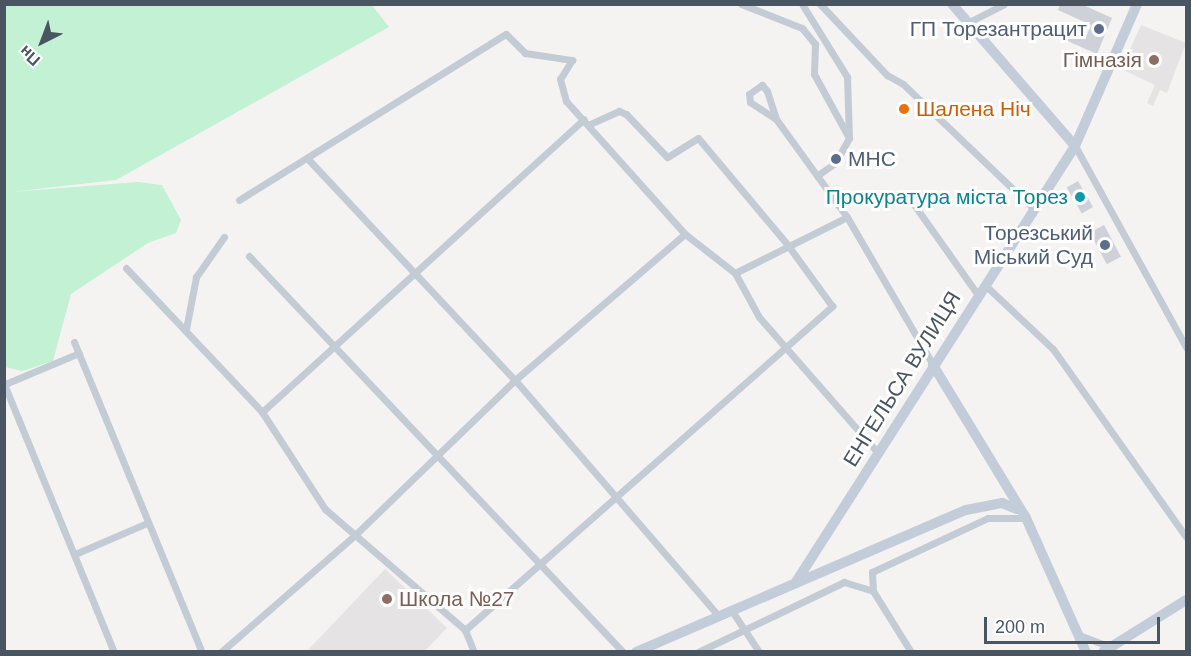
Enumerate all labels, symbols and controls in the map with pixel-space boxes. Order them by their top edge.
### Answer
north arrow [12,12,72,72]
place label: ГП Торезантрацит [910,16,1087,42]
marker: ГП Торезантрацит [1092,22,1106,36]
text: Пн [16,42,43,69]
place label: Гімназія [1063,47,1142,73]
marker: Гімназія [1147,53,1161,67]
place label: Шалена Нiч [916,96,1031,122]
marker: Шалена Нiч [897,102,911,116]
place label: МНС [848,146,896,172]
marker: МНС [829,152,843,166]
place label: Прокуратура міста Торез [826,184,1068,210]
marker: Прокуратура міста Торез [1073,190,1087,204]
place label: Торезський Міський Суд [974,220,1093,270]
marker: Торезський Міський Суд [1098,238,1112,252]
street label: ЕНГЕЛЬСА ВУЛИЦЯ [838,287,966,471]
place label: Школа №27 [399,586,515,612]
marker: Школа №27 [380,592,394,606]
scale bar [987,605,1162,643]
text: 200 m [995,617,1045,637]

